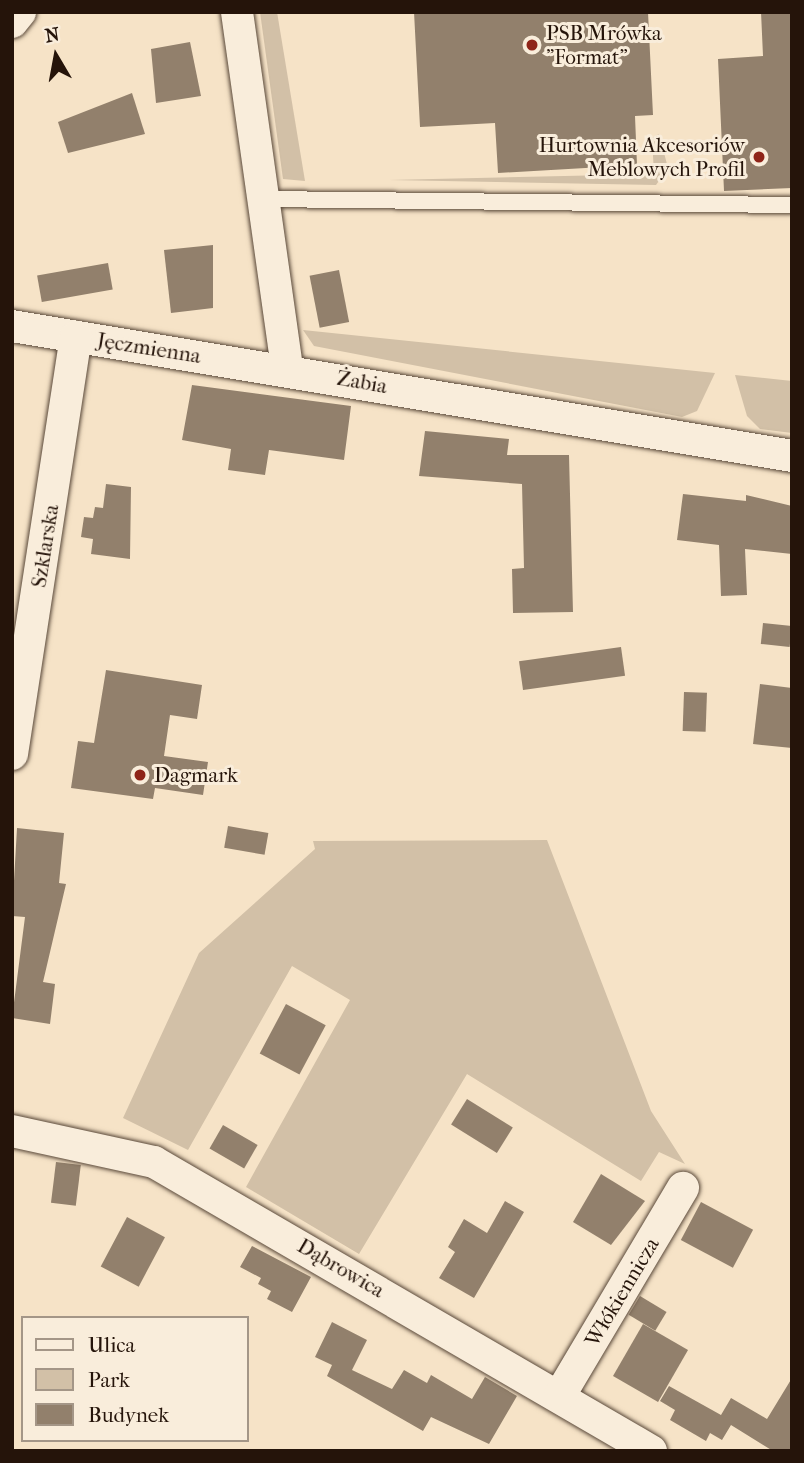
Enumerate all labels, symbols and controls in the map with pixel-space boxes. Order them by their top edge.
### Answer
place label: PSB Mrówka "Format" [546,20,662,70]
north arrow [21,21,91,91]
text: N [43,23,61,47]
marker: PSB Mrówka "Format" [524,37,540,53]
place label: Hurtownia Akcesoriów Meblowych Profil [539,132,745,182]
marker: Hurtownia Akcesoriów Meblowych Profil [751,149,767,165]
street label: Jęczmienna [95,327,203,369]
street label: Żabia [335,365,389,399]
street label: Szklarska [26,503,64,589]
place label: Dagmark [154,762,238,788]
marker: Dagmark [132,767,148,783]
street label: Dąbrowica [293,1233,389,1303]
street label: Włókiennicza [580,1233,664,1351]
legend [21,1316,248,1442]
text: Ulica [88,1333,135,1357]
text: Park [88,1368,130,1392]
text: Budynek [88,1403,169,1427]

